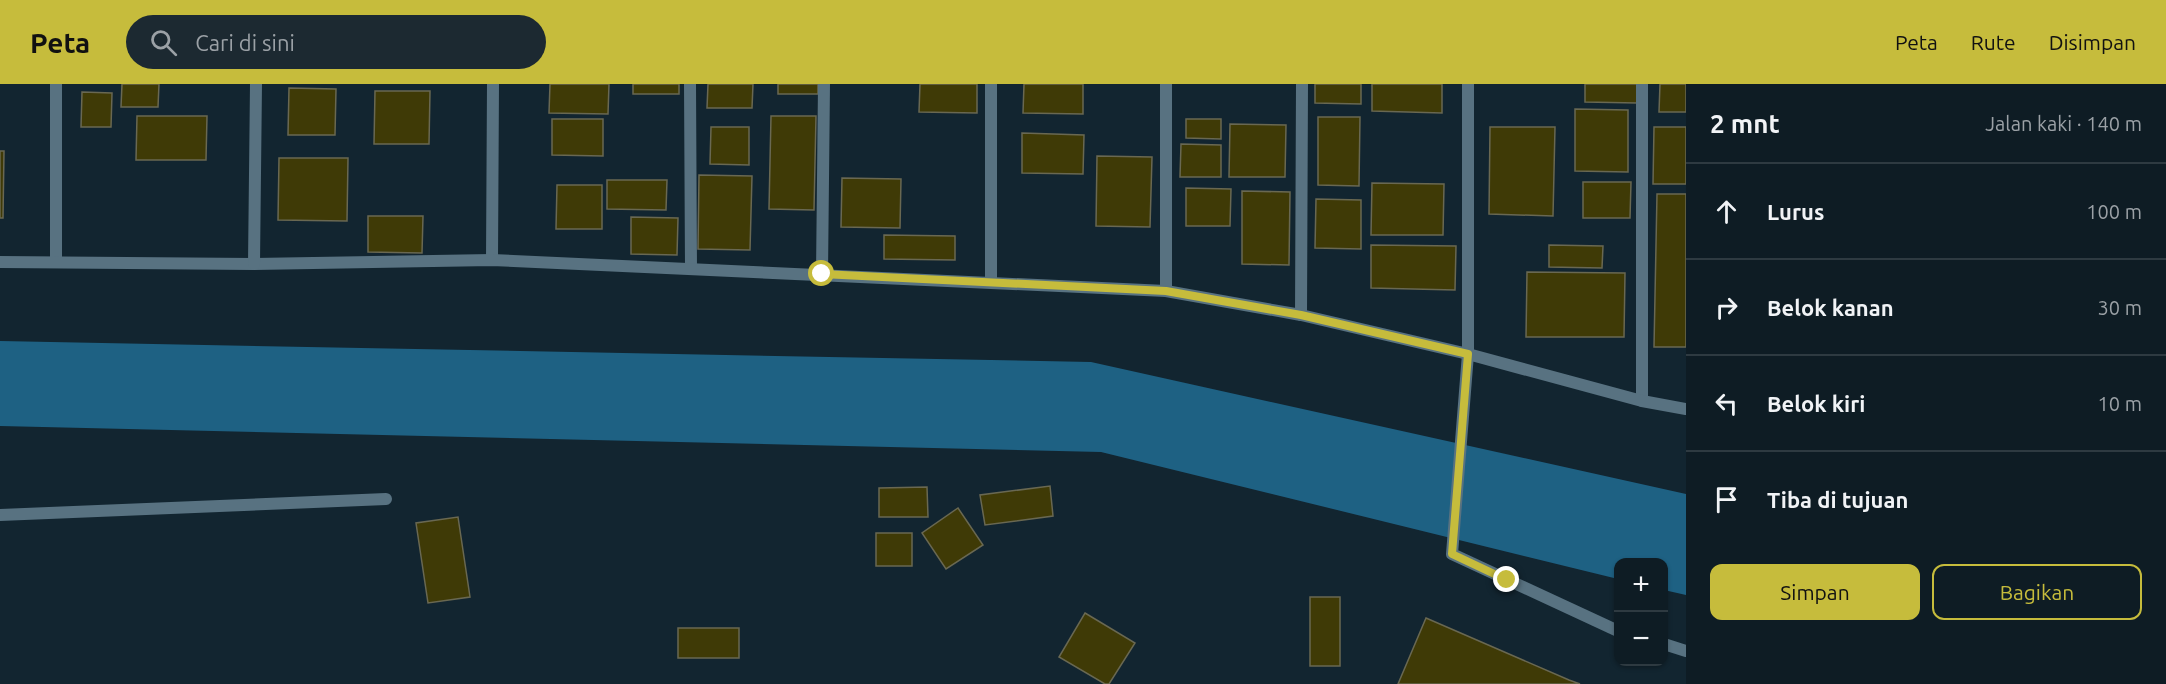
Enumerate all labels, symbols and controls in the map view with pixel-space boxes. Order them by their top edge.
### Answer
search box [126,15,546,69]
icon: search [147,26,180,59]
text: Peta [30,27,90,58]
text: Cari di sini [195,30,295,55]
text: Peta [1895,30,1938,54]
text: Rute [1971,30,2016,54]
text: Disimpan [2049,30,2136,54]
text: 2 mnt [1710,109,1780,138]
text: Jalan kaki · 140 m [1985,112,2142,135]
icon: ahead [1710,195,1743,228]
text: Lurus [1767,199,1824,224]
text: 100 m [2086,200,2142,223]
route start [808,260,834,286]
icon: right [1710,291,1743,324]
text: Belok kanan [1767,295,1894,320]
text: 30 m [2098,296,2142,319]
icon: left [1710,387,1743,420]
text: Belok kiri [1767,391,1865,416]
text: 10 m [2098,392,2142,415]
icon: arrive [1710,483,1743,516]
text: Tiba di tujuan [1767,487,1908,512]
map controls [1614,558,1668,666]
button: + [1614,558,1668,612]
button: Simpan [1710,564,1920,620]
button: Bagikan [1932,564,2142,620]
route end [1493,566,1519,592]
button: − [1614,612,1668,666]

